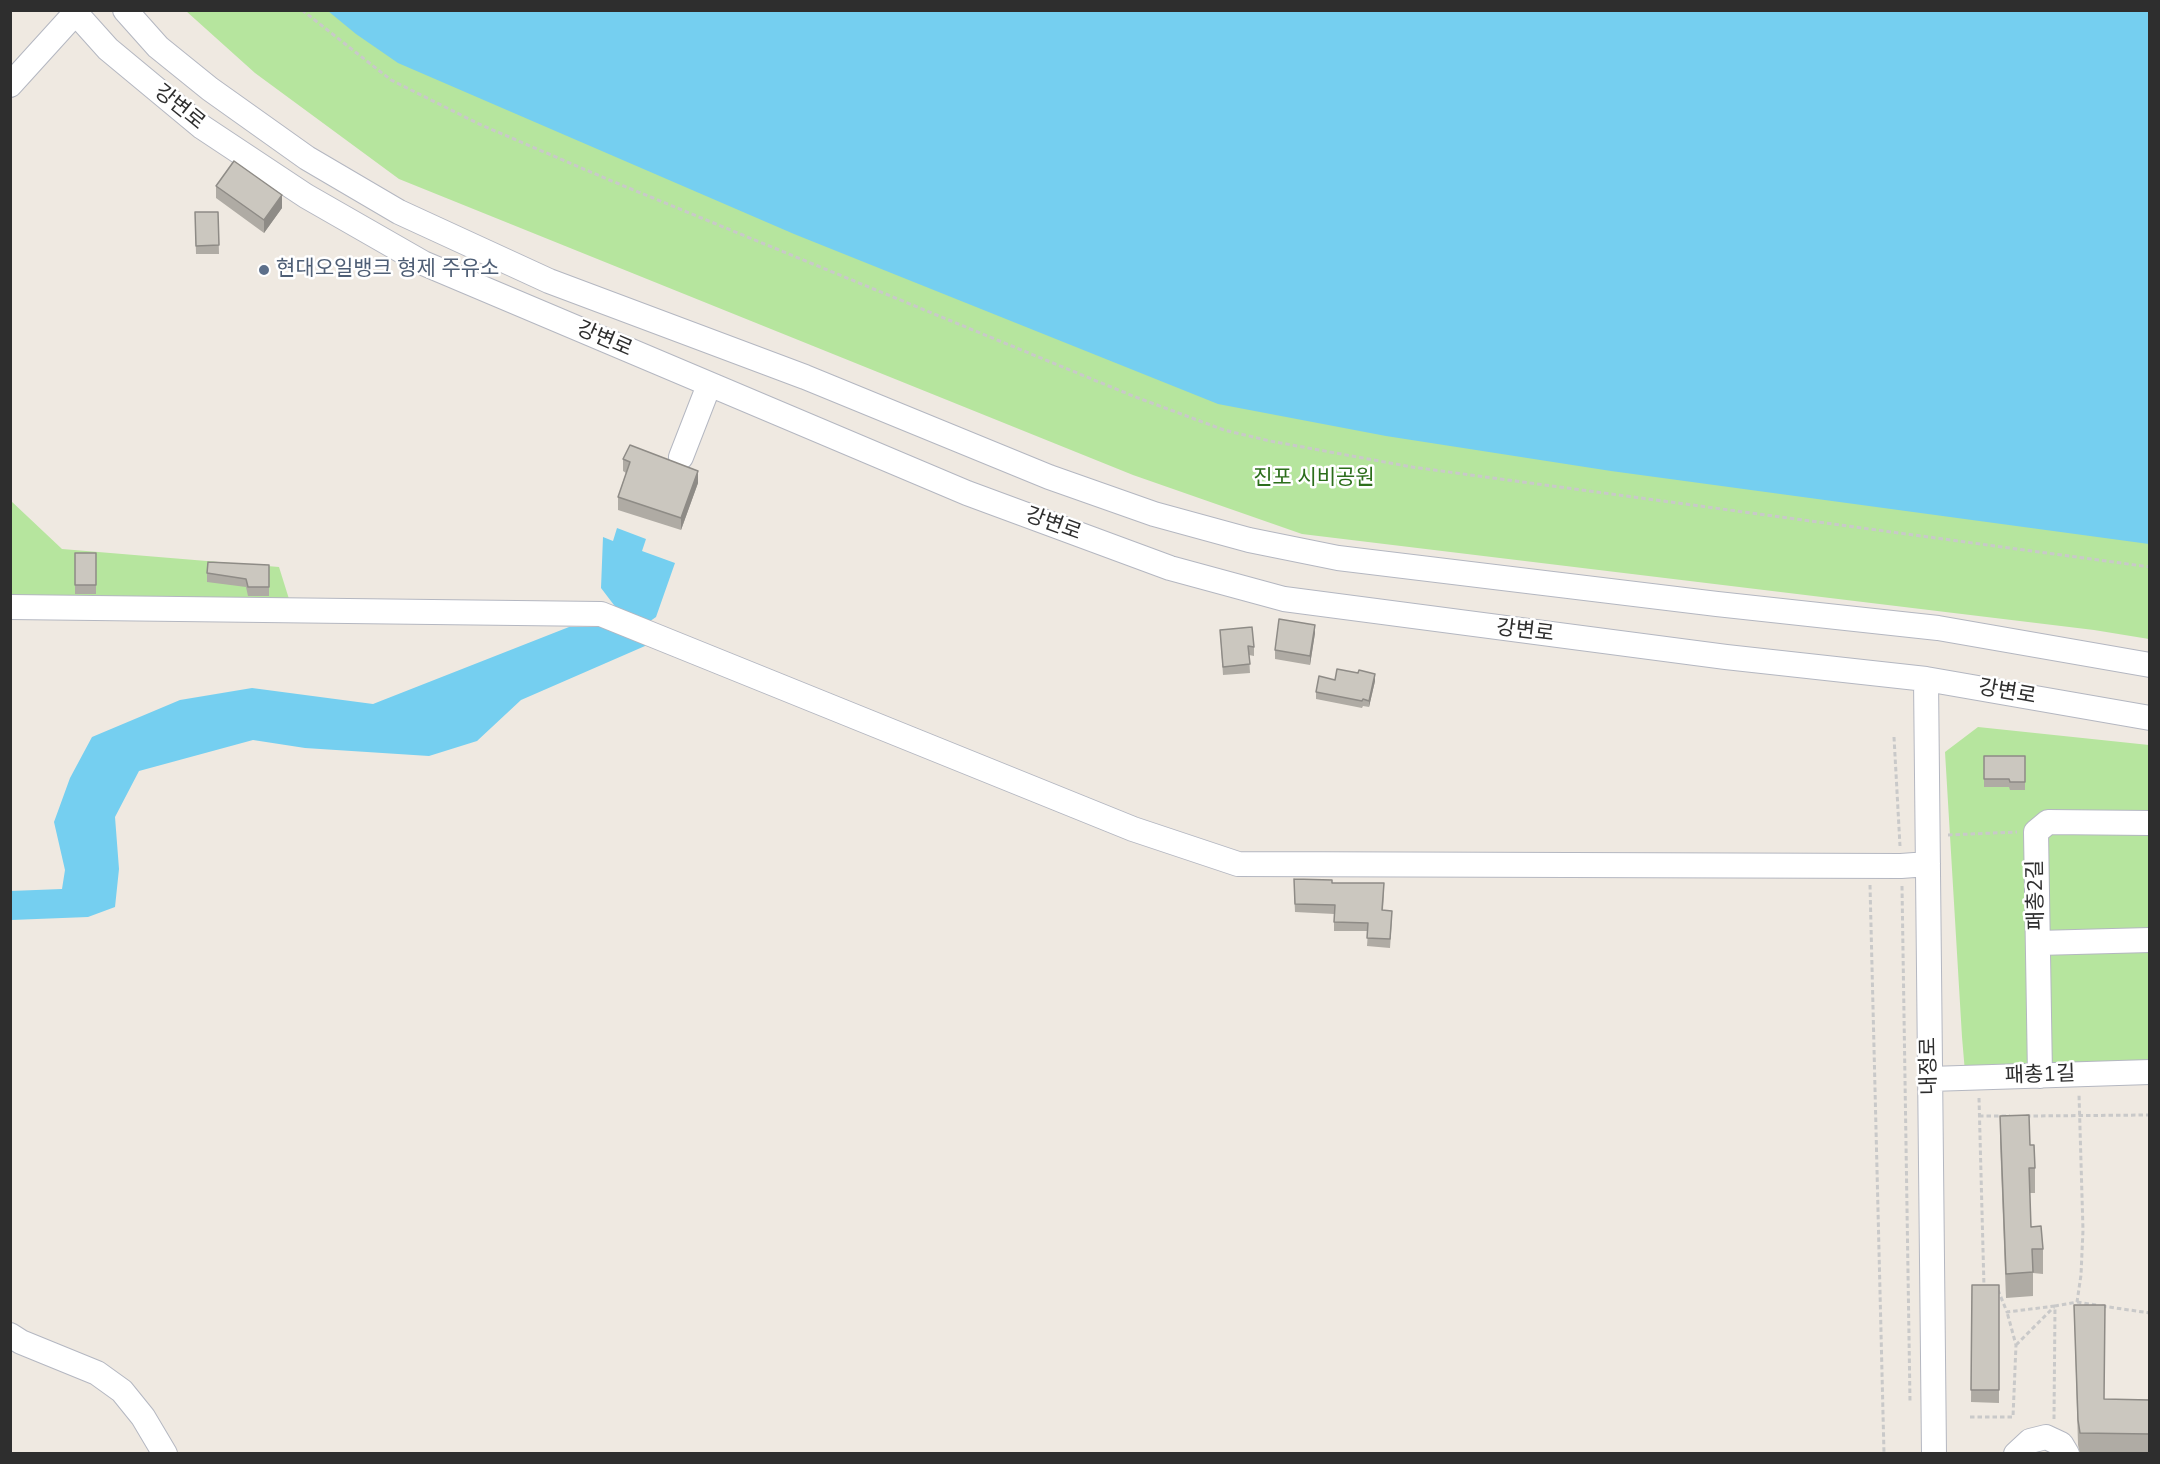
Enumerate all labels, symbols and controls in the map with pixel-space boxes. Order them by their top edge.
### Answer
street label: 강변로 [149,80,209,136]
place label: 현대오일뱅크 형제 주유소 [276,257,499,283]
marker: 현대오일뱅크 형제 주유소 [257,263,271,277]
street label: 강변로 [572,317,636,363]
park label: 진포 시비공원 [1253,466,1375,492]
street label: 강변로 [1021,503,1085,547]
street label: 강변로 [1495,616,1555,648]
street label: 강변로 [1976,676,2038,710]
street label: 패총2길 [2024,860,2050,930]
street label: 내정로 [1917,1037,1943,1095]
street label: 패총1길 [2004,1062,2076,1090]

